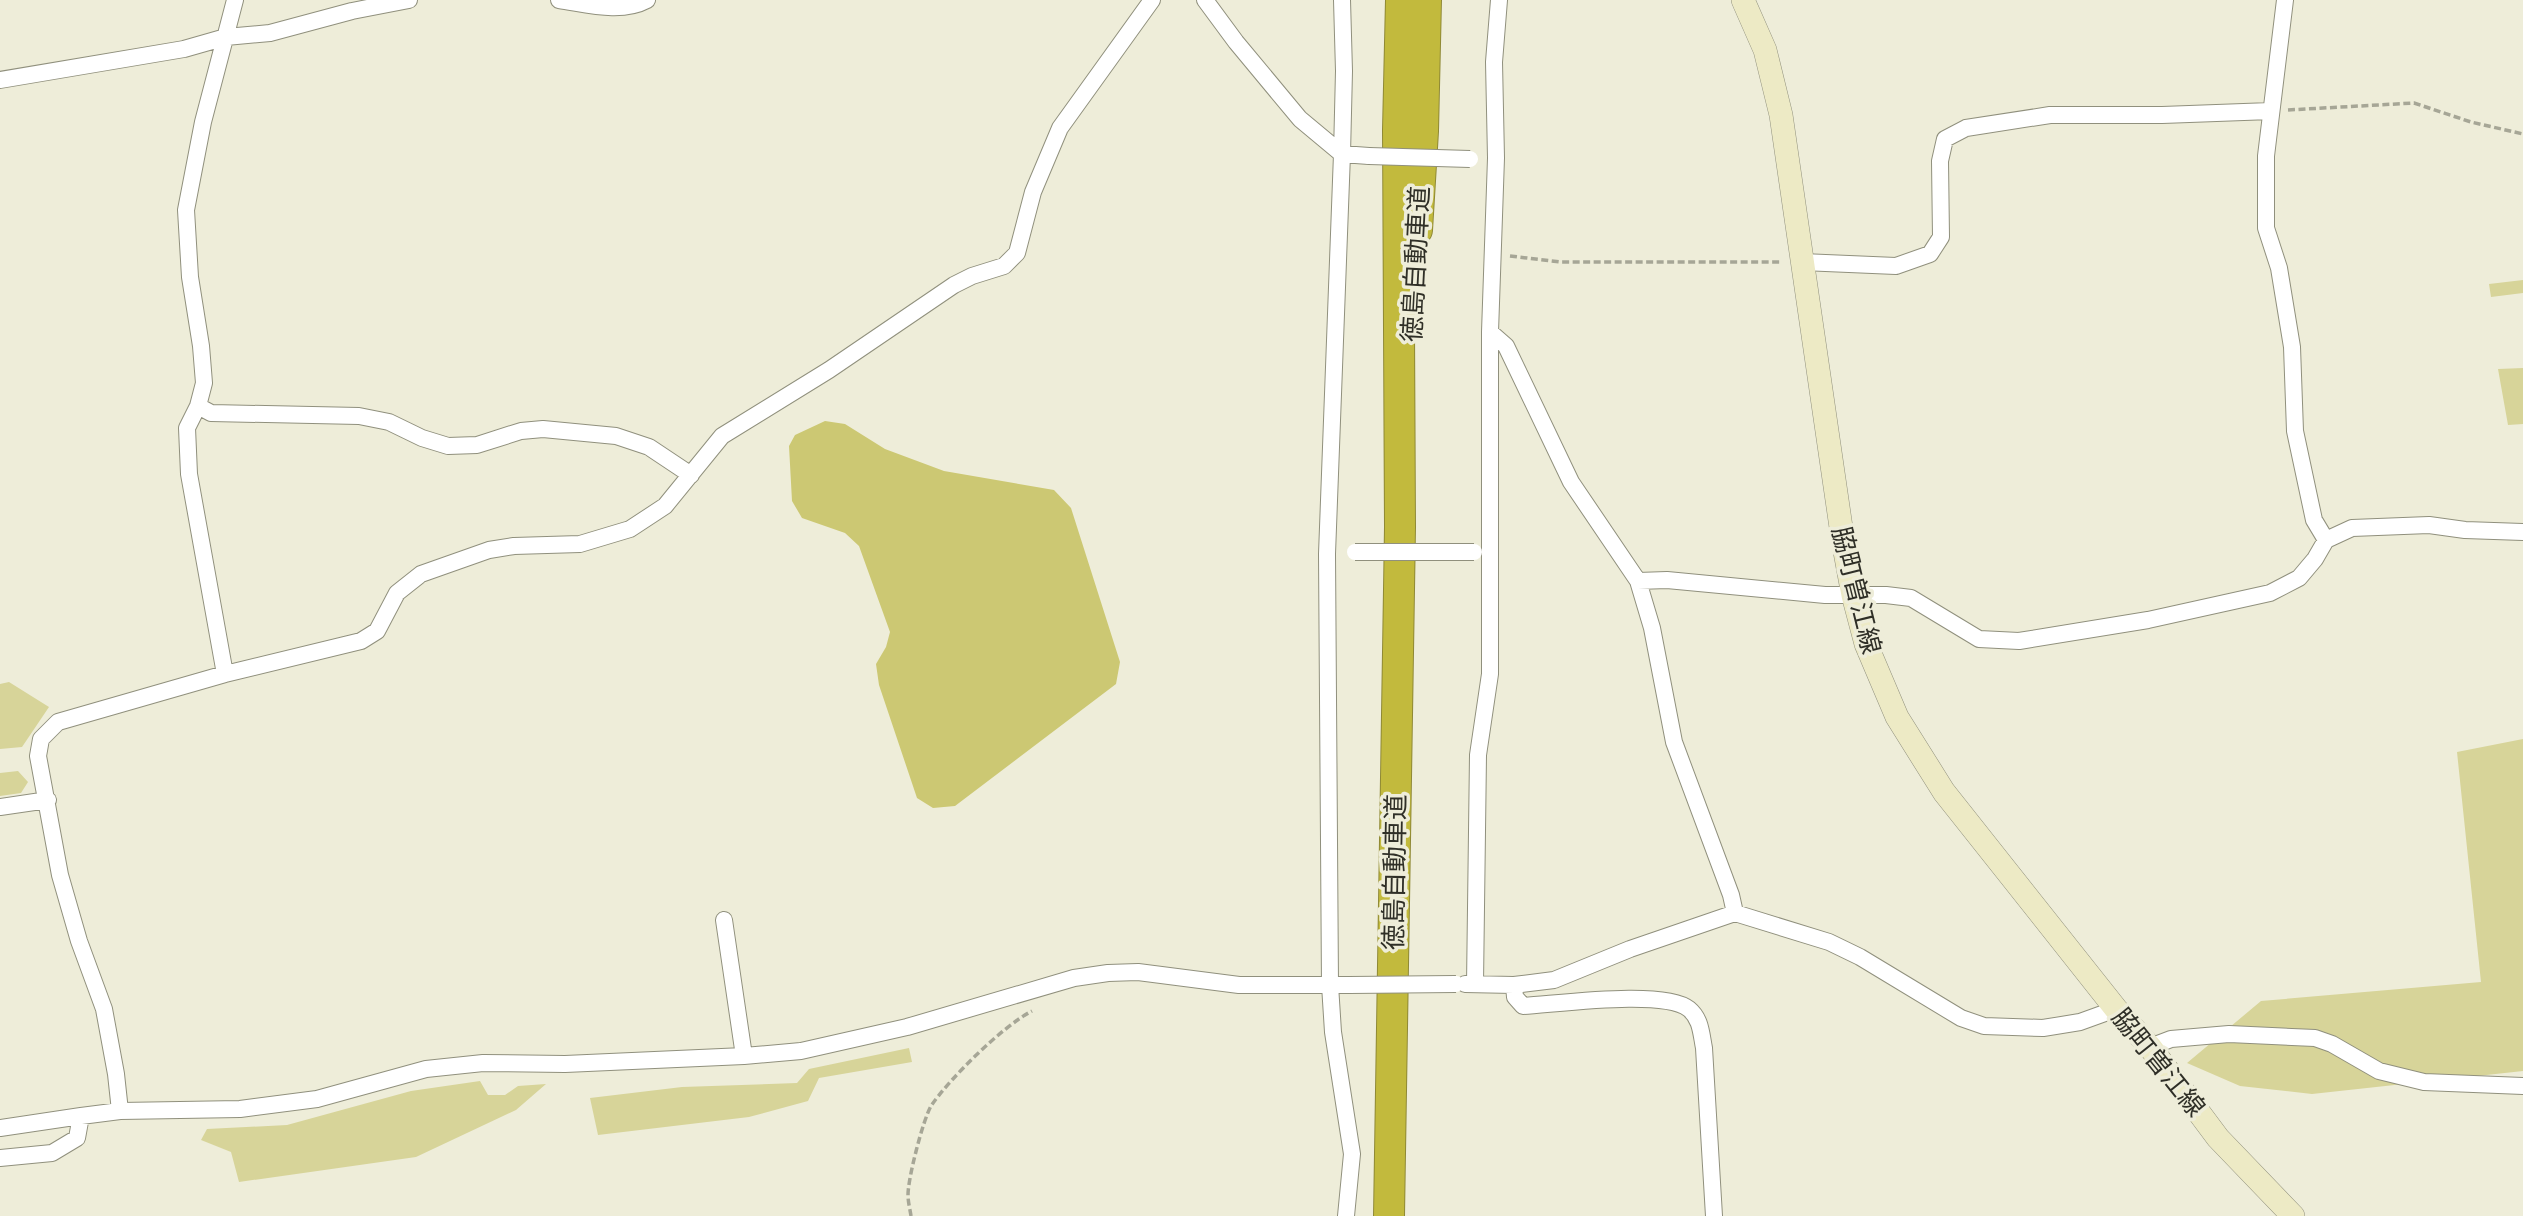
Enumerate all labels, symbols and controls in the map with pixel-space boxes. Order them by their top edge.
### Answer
street label: 徳島自動車道 [1391,185,1439,343]
street label: 脇町曽江線 [1822,522,1892,658]
street label: 徳島自動車道 [1373,794,1415,950]
street label: 脇町曽江線 [2103,999,2215,1125]

